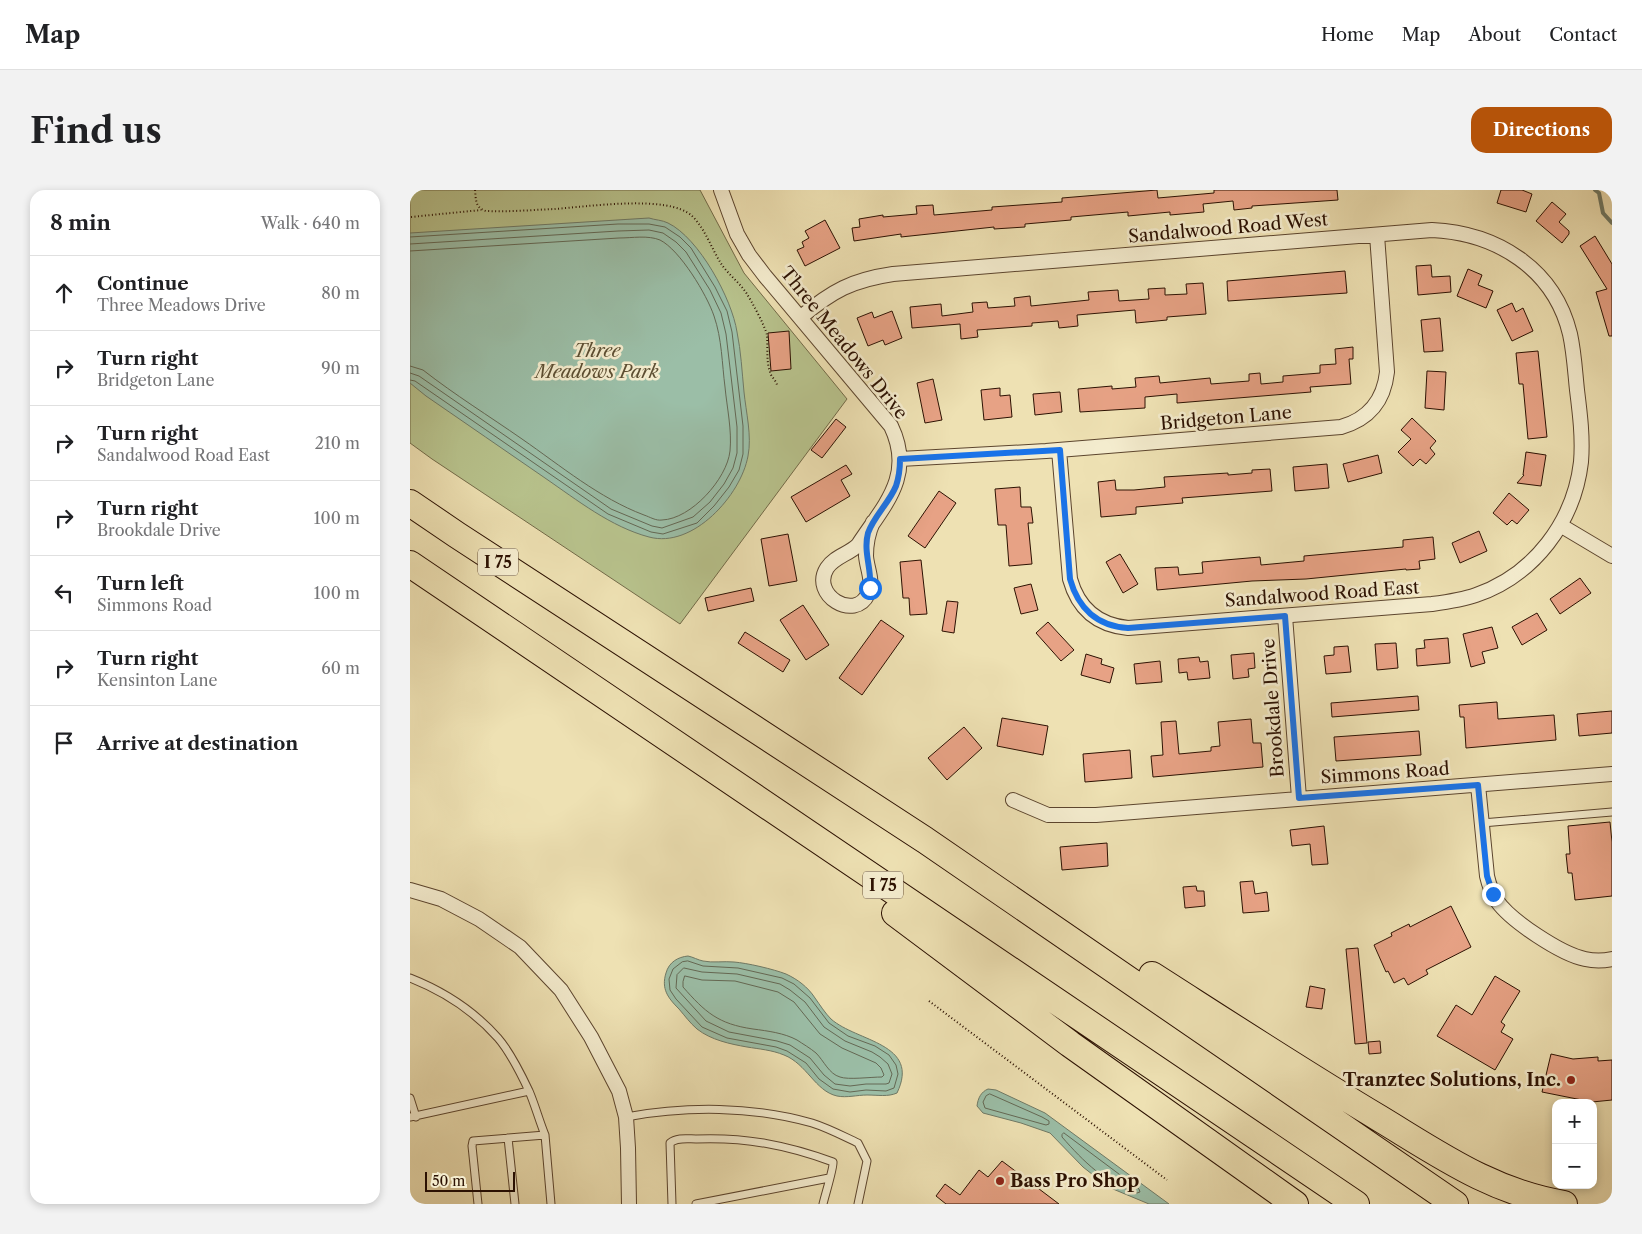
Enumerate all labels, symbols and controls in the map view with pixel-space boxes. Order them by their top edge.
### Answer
text: Map [25,20,80,49]
text: Home [1321,24,1374,46]
text: Map [1402,24,1440,46]
text: About [1468,24,1521,46]
text: Contact [1549,24,1617,46]
button: Directions [1471,107,1612,153]
text: Find us [30,109,162,152]
street label: Sandalwood Road West [1127,208,1329,248]
text: 8 min [50,210,111,235]
text: Walk · 640 m [261,213,360,233]
street label: Three Meadows Drive [776,262,912,424]
text: Continue [97,272,189,295]
icon: ahead [50,279,78,307]
text: 80 m [321,283,360,303]
text: Three Meadows Drive [97,295,266,315]
park label: Three Meadows Park [533,340,659,383]
text: Turn right [97,347,198,370]
icon: right [50,354,78,382]
text: 90 m [321,358,360,378]
text: Bridgeton Lane [97,370,214,390]
street label: Bridgeton Lane [1159,401,1293,435]
text: Turn right [97,422,198,445]
icon: right [50,429,78,457]
text: 210 m [315,433,360,453]
text: Sandalwood Road East [97,445,270,465]
text: Turn right [97,497,198,520]
icon: right [50,504,78,532]
text: 100 m [314,508,360,528]
text: Brookdale Drive [97,520,221,540]
road number: I 75 [478,548,518,576]
text: Turn left [97,572,184,595]
street label: Sandalwood Road East [1224,576,1420,612]
route start [859,577,882,600]
icon: left [50,579,78,607]
text: 100 m [314,583,360,603]
text: Simmons Road [97,595,212,615]
street label: Brookdale Drive [1257,638,1289,778]
text: Turn right [97,647,198,670]
icon: right [50,654,78,682]
text: 60 m [321,658,360,678]
text: Kensinton Lane [97,670,218,690]
icon: arrive [50,729,78,757]
text: Arrive at destination [97,732,298,755]
street label: Simmons Road [1320,758,1450,788]
road number: I 75 [863,872,903,898]
route end [1482,883,1505,906]
place label: Tranztec Solutions, Inc. [1343,1069,1561,1091]
marker: Tranztec Solutions, Inc. [1565,1074,1577,1086]
map controls [1552,1099,1597,1189]
button: + [1552,1099,1597,1144]
button: − [1552,1144,1597,1189]
scale bar [425,1169,515,1192]
place label: Bass Pro Shop [1010,1170,1139,1192]
text: 50 m [432,1172,465,1190]
marker: Bass Pro Shop [994,1175,1006,1187]

